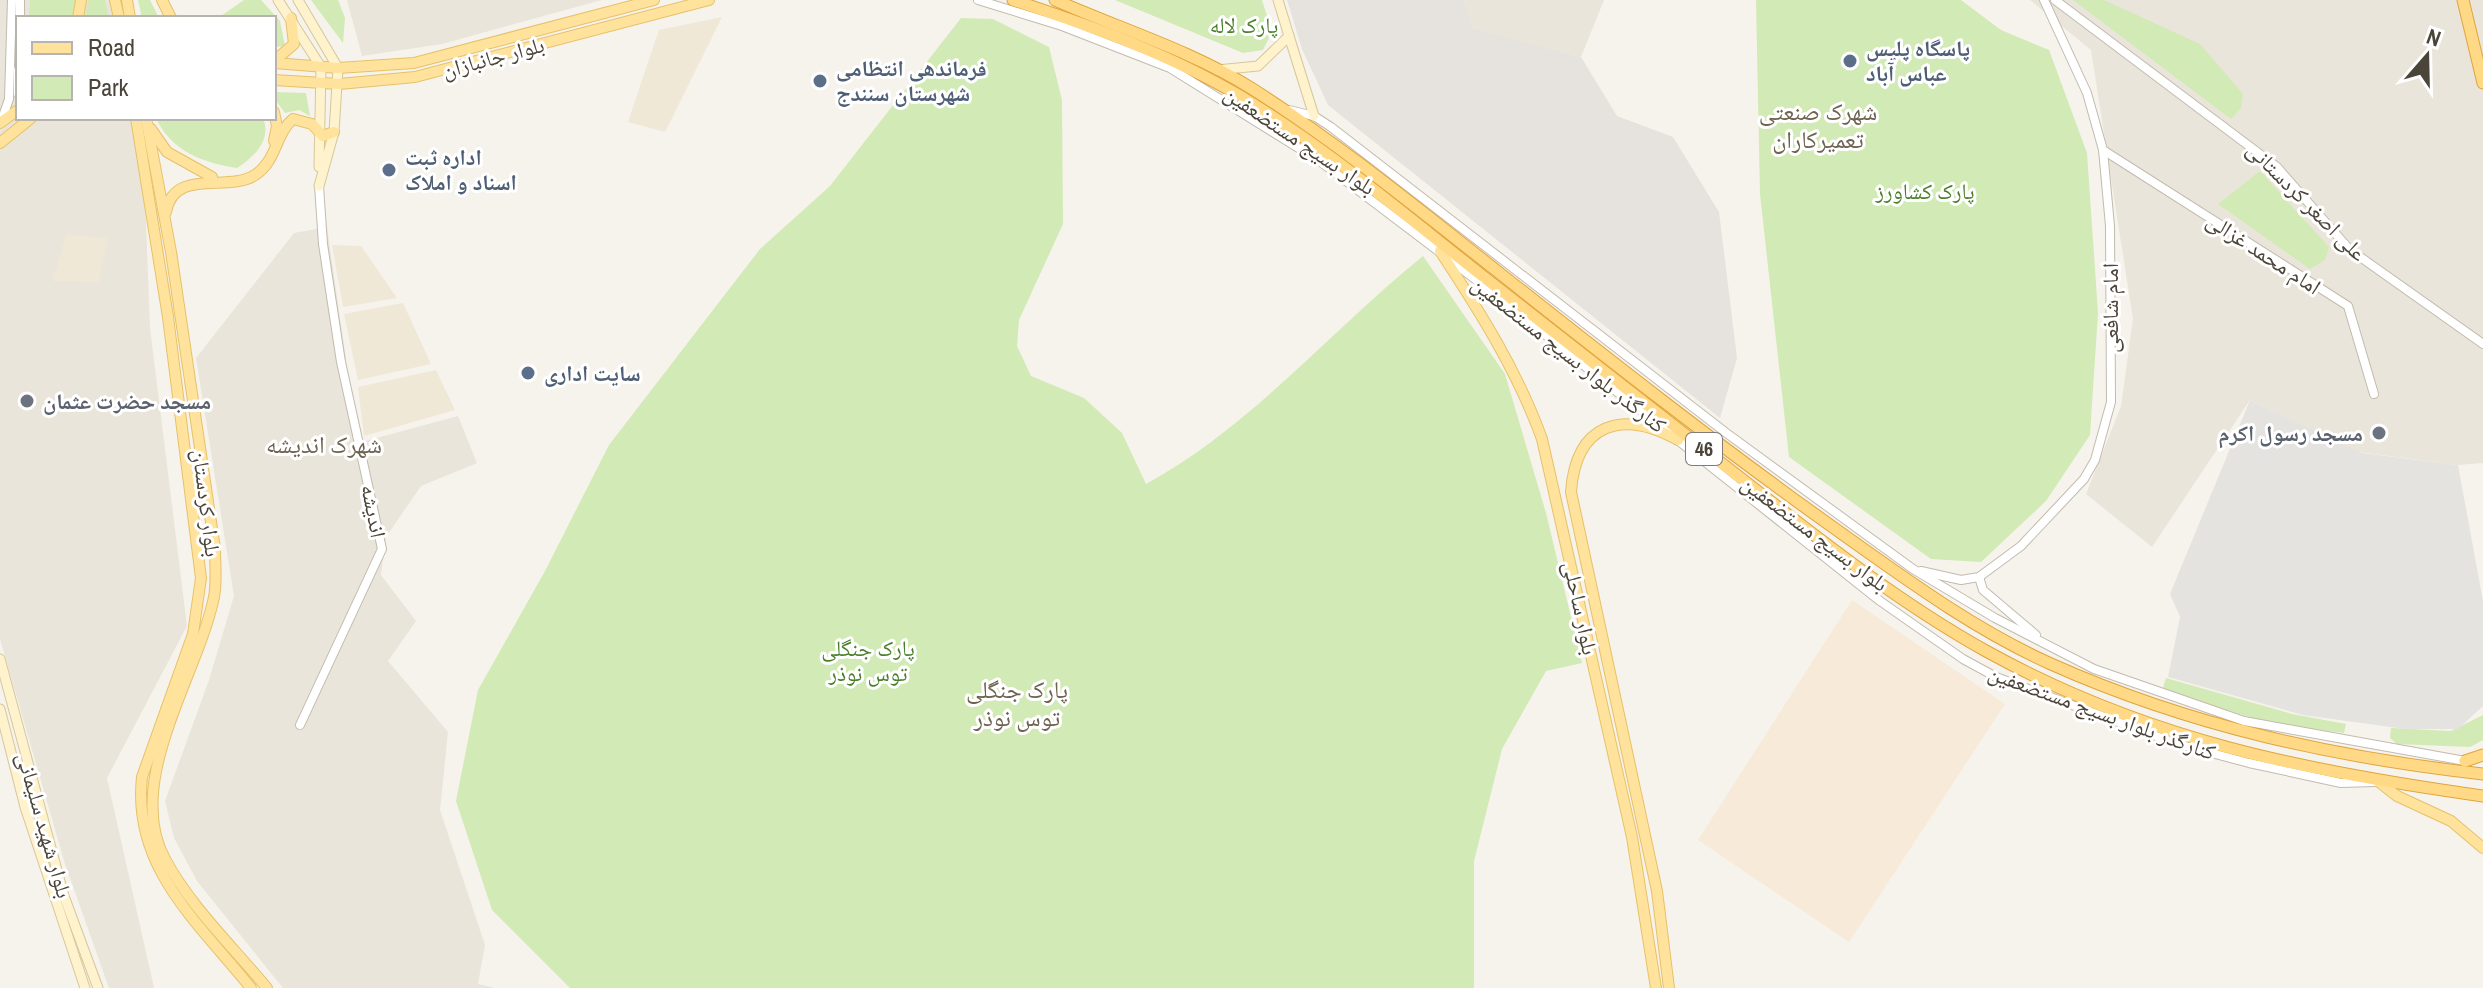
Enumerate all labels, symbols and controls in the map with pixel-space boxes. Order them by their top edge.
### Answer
park label: پارک لاله [1210,10,1278,40]
legend [16,16,276,120]
north arrow [2387,16,2467,96]
text: N [2423,21,2445,54]
street label: بلوار جانبازان [439,29,547,85]
text: Road [88,31,135,63]
place label: پاسگاه پلیس عباس آباد [1866,33,1970,88]
marker: پاسگاه پلیس عباس آباد [1841,52,1859,70]
place label: فرماندهی انتظامی شهرستان سنندج [836,53,987,108]
text: Park [88,71,129,103]
marker: فرماندهی انتظامی شهرستان سنندج [811,72,829,90]
street label: بلوار بسیج مستضعفین [1218,78,1382,202]
district label: شهرک صنعتی تعمیرکاران [1759,95,1877,155]
street label: علی اصغر کردستانی [2240,134,2374,268]
place label: اداره ثبت اسناد و املاک [405,142,517,197]
marker: اداره ثبت اسناد و املاک [380,161,398,179]
park label: پارک کشاورز [1874,176,1975,206]
street label: امام محمد غزالی [2201,205,2327,301]
street label: امام شافعی [2095,263,2125,353]
street label: کنارگذر بلوار بسیج مستضعفین [1465,268,1673,440]
place label: سایت اداری [544,358,641,388]
marker: سایت اداری [519,364,537,382]
place label: مسجد حضرت عثمان [43,386,211,416]
marker: مسجد حضرت عثمان [18,392,36,410]
place label: مسجد رسول اکرم [2218,418,2363,449]
marker: مسجد رسول اکرم [2370,424,2388,442]
district label: شهرک اندیشه [266,428,382,460]
road number: 46 [1686,433,1722,465]
street label: بلوار کردستان [186,447,228,559]
street label: بلوار بسیج مستضعفین [1735,468,1895,598]
street label: اندیشه [354,482,394,540]
street label: بلوار ساحلی [1556,558,1606,658]
park label: پارک جنگلی توس نوذر [821,633,915,688]
street label: کنارگذر بلوار بسیج مستضعفین [1984,657,2220,767]
district label: پارک جنگلی توس نوذر [966,673,1068,733]
street label: بلوار شهید سلیمانی [10,749,80,901]

